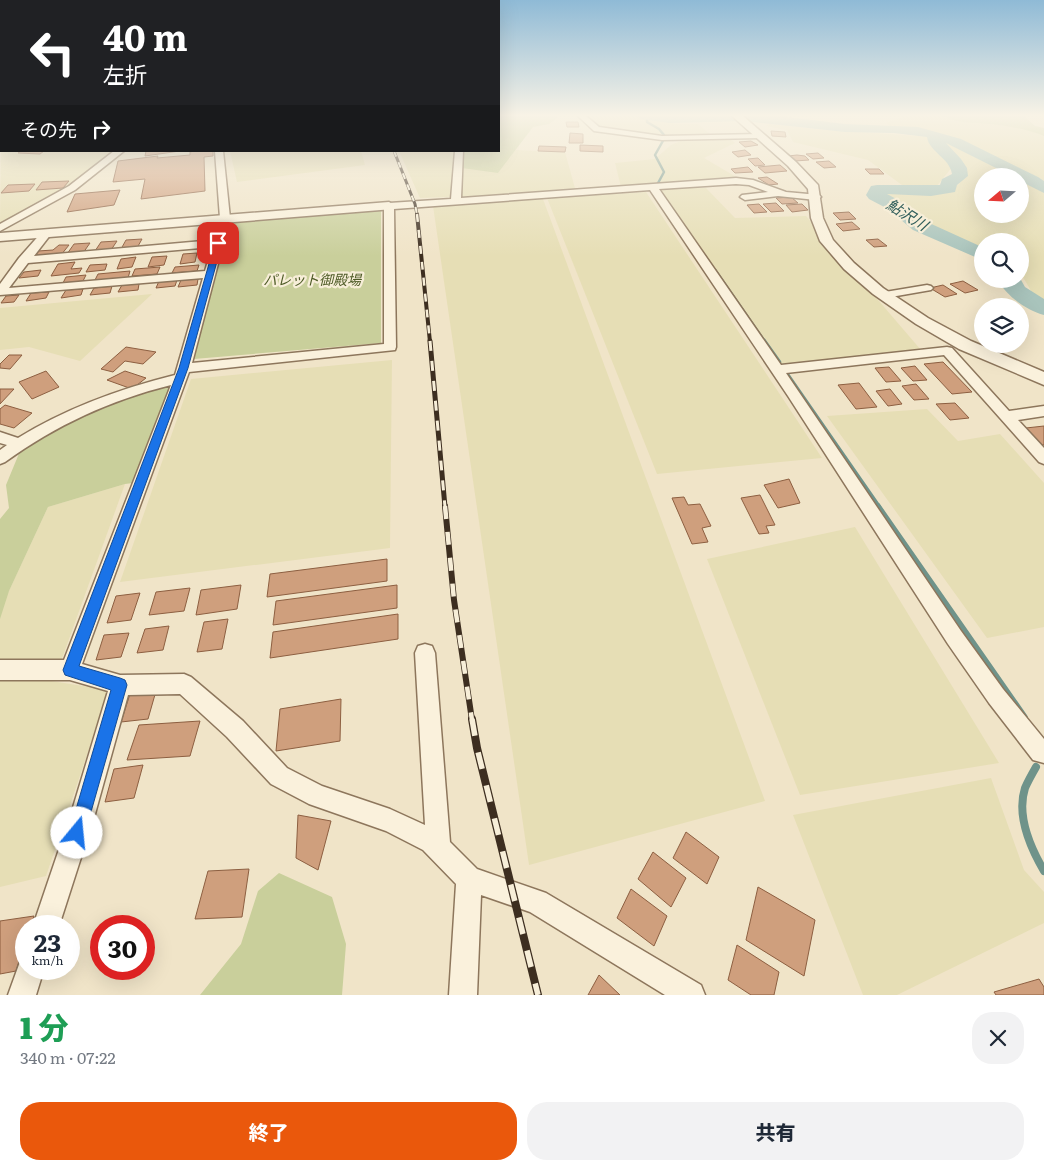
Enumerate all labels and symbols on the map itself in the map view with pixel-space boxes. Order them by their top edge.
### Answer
north arrow [974,168,1029,222]
water label: 鮎沢川 [883,192,935,236]
pin [197,222,239,264]
park label: パレット御殿場 [263,269,363,289]
position arrow [50,806,102,858]
speed limit sign: 30 [90,915,155,980]

